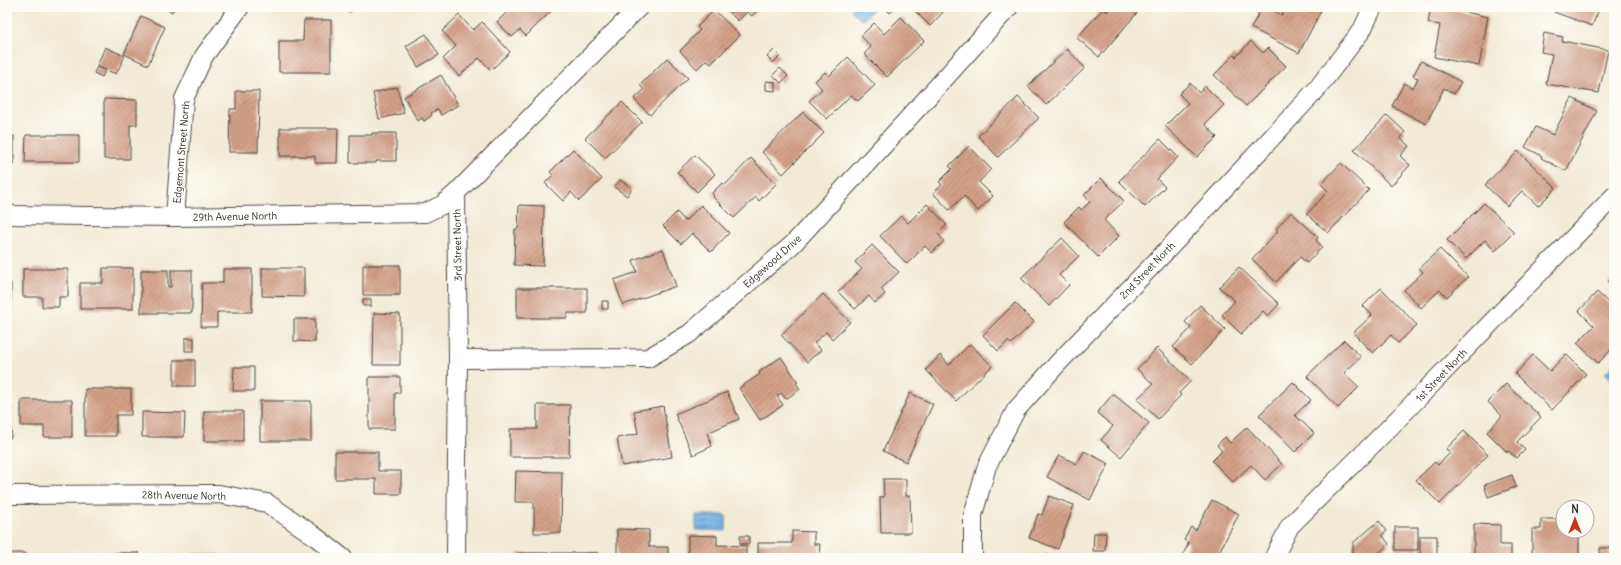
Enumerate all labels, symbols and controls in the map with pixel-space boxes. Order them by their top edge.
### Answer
street label: Edgemont Street North [171,100,192,204]
street label: 3rd Street North [450,208,465,281]
street label: 29th Avenue North [193,209,277,224]
street label: Edgewood Drive [741,232,804,291]
street label: 2nd Street North [1117,239,1178,302]
street label: 1st Street North [1413,346,1470,405]
street label: 28th Avenue North [142,488,226,503]
north arrow [1555,499,1595,539]
text: N [1571,502,1579,516]

